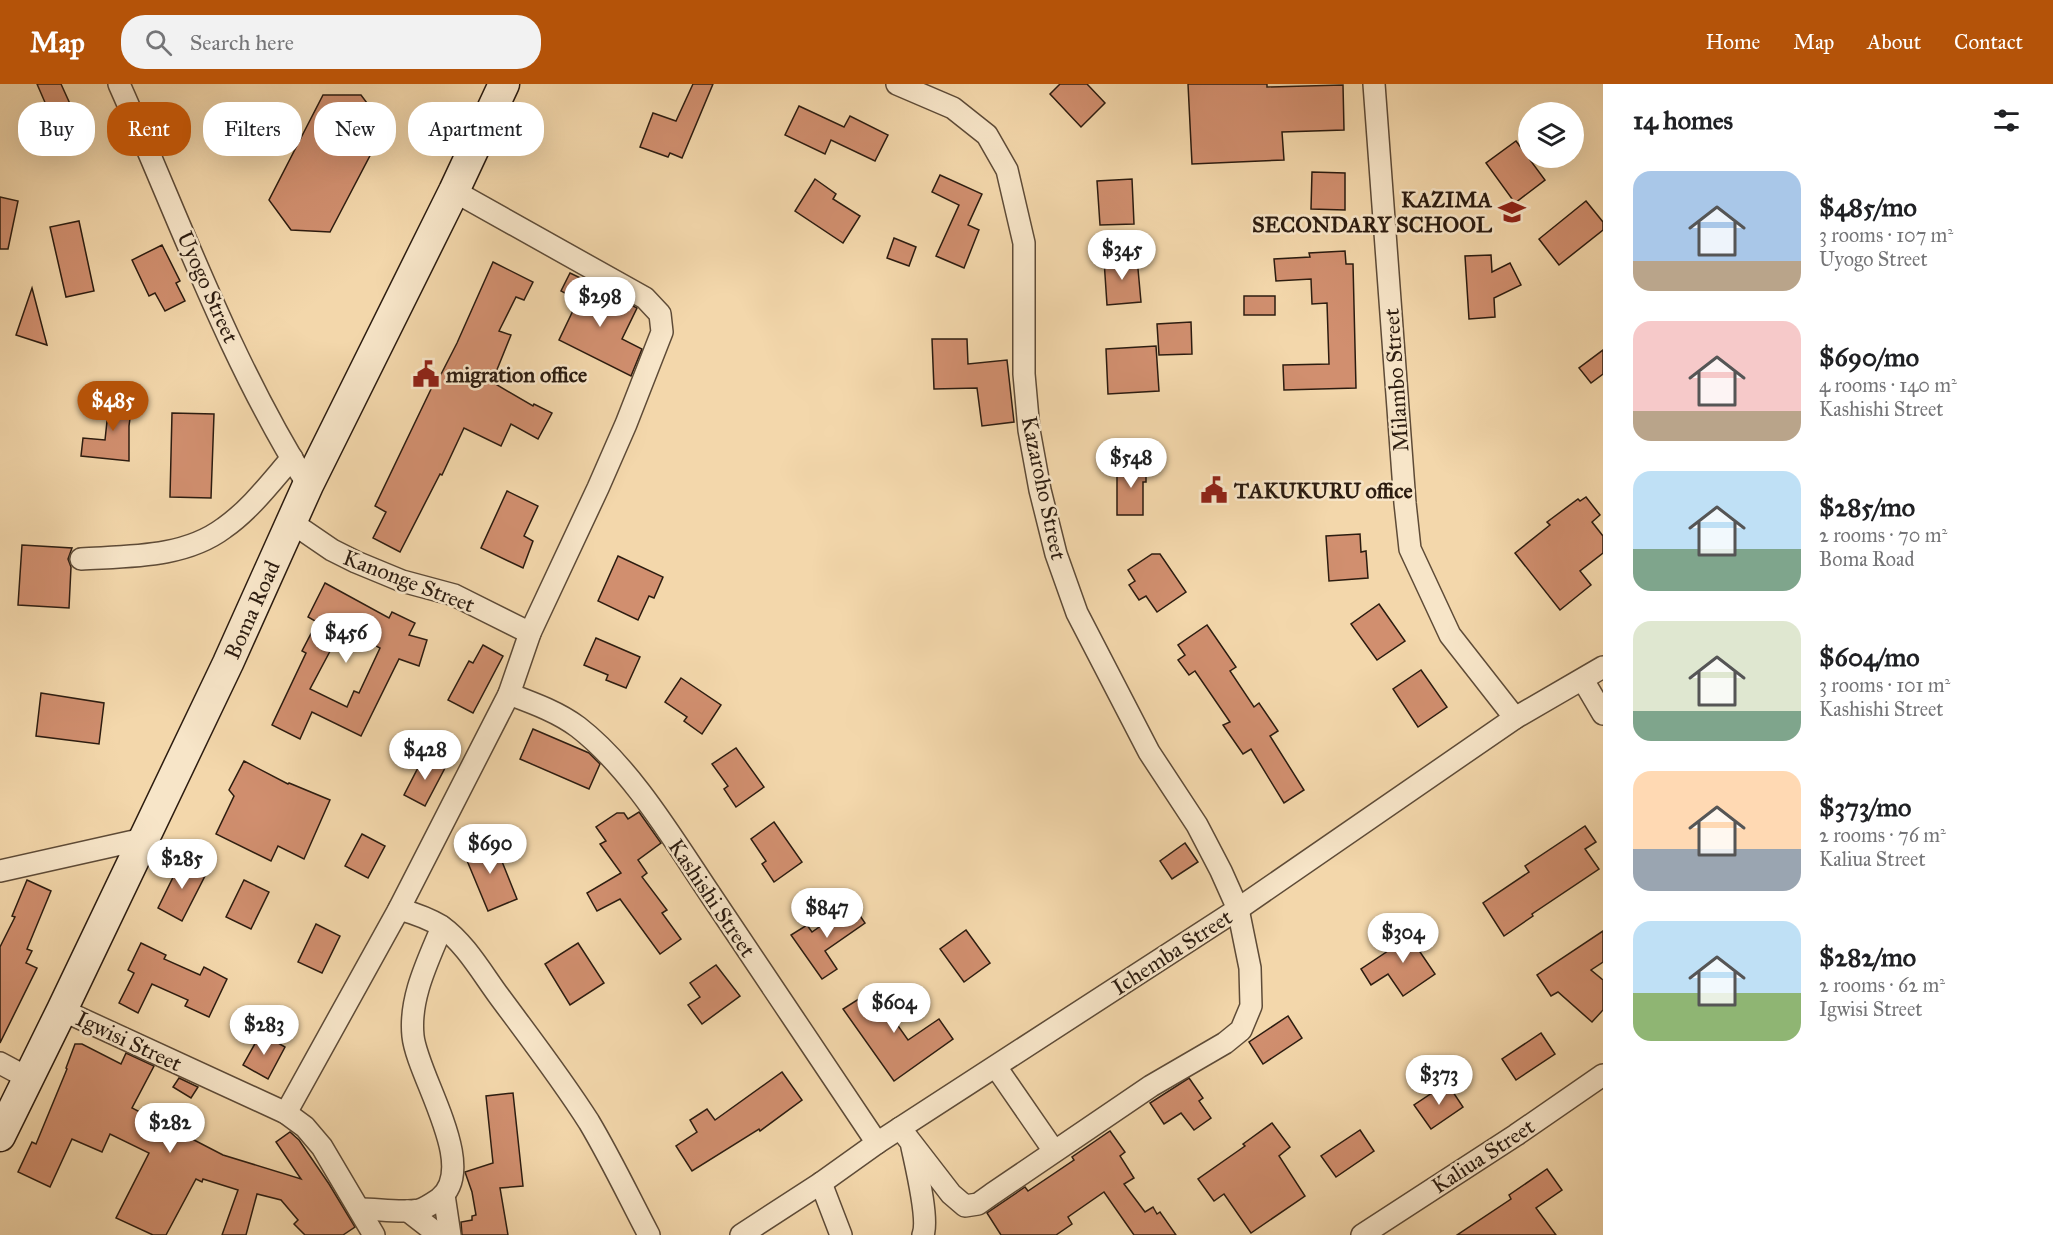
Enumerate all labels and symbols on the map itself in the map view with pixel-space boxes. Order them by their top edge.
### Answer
place label: KAZIMA SECONDARY SCHOOL [1252,186,1493,238]
school or university icon: KAZIMA SECONDARY SCHOOL [1497,197,1527,227]
street label: Uyogo Street [171,227,245,347]
pin: $345 [1086,230,1158,281]
pin: $298 [564,277,636,328]
street label: Milambo Street [1378,307,1414,453]
public building icon: migration office [411,359,441,389]
place label: migration office [445,361,587,388]
pin: $485 [77,381,149,432]
street label: Kazaroho Street [1016,414,1072,563]
pin: $548 [1095,438,1167,489]
public building icon: TAKUKURU office [1199,475,1229,505]
place label: TAKUKURU office [1233,477,1413,504]
street label: Kanonge Street [339,544,479,619]
street label: Boma Road [218,556,286,664]
pin: $456 [310,613,382,664]
pin: $428 [389,730,461,781]
pin: $690 [454,824,526,875]
street label: Kashishi Street [663,834,762,962]
pin: $285 [146,839,218,890]
pin: $847 [791,888,863,939]
street label: Ichemba Street [1107,903,1237,1001]
pin: $304 [1367,913,1439,964]
pin: $604 [858,983,930,1034]
street label: Igwisi Street [72,1005,186,1077]
pin: $283 [228,1005,300,1056]
pin: $373 [1403,1055,1475,1106]
pin: $282 [134,1103,206,1154]
street label: Kaliua Street [1427,1113,1540,1199]

